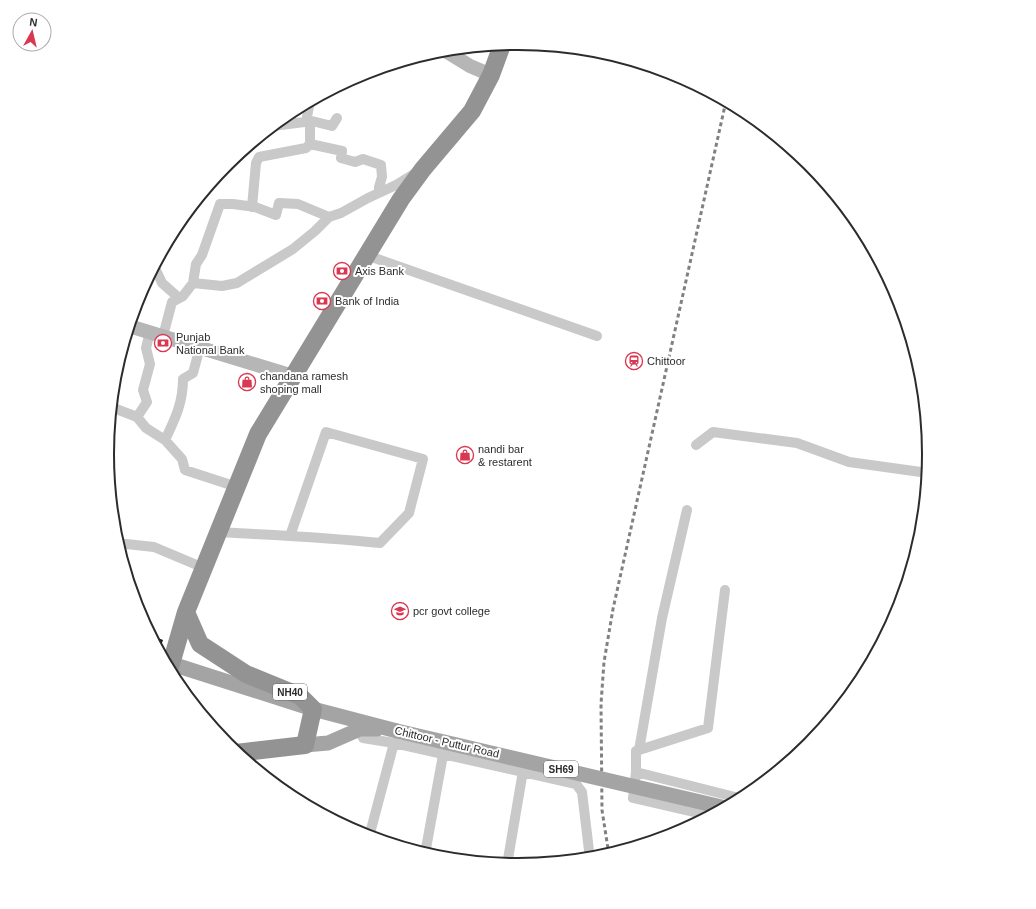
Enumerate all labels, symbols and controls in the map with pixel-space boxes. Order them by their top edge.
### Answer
north arrow [12,12,52,52]
text: N [29,16,38,29]
bank icon: Axis Bank [332,261,352,281]
place label: Axis Bank [355,265,404,277]
bank icon: Bank of India [312,291,332,311]
place label: Bank of India [335,295,400,307]
place label: Punjab National Bank [176,331,245,356]
bank icon: Punjab National Bank [153,333,173,353]
station icon: Chittoor [624,351,644,371]
place label: Chittoor [647,355,686,367]
place label: chandana ramesh shoping mall [260,370,348,395]
shop icon: chandana ramesh shoping mall [237,372,257,392]
place label: nandi bar & restarent [478,443,532,468]
shop icon: nandi bar & restarent [455,445,475,465]
school or university icon: pcr govt college [390,601,410,621]
place label: pcr govt college [413,605,490,617]
road number: NH40 [273,684,307,700]
street label: Chittoor - Puttur Road [394,724,500,760]
road number: SH69 [544,761,578,777]

